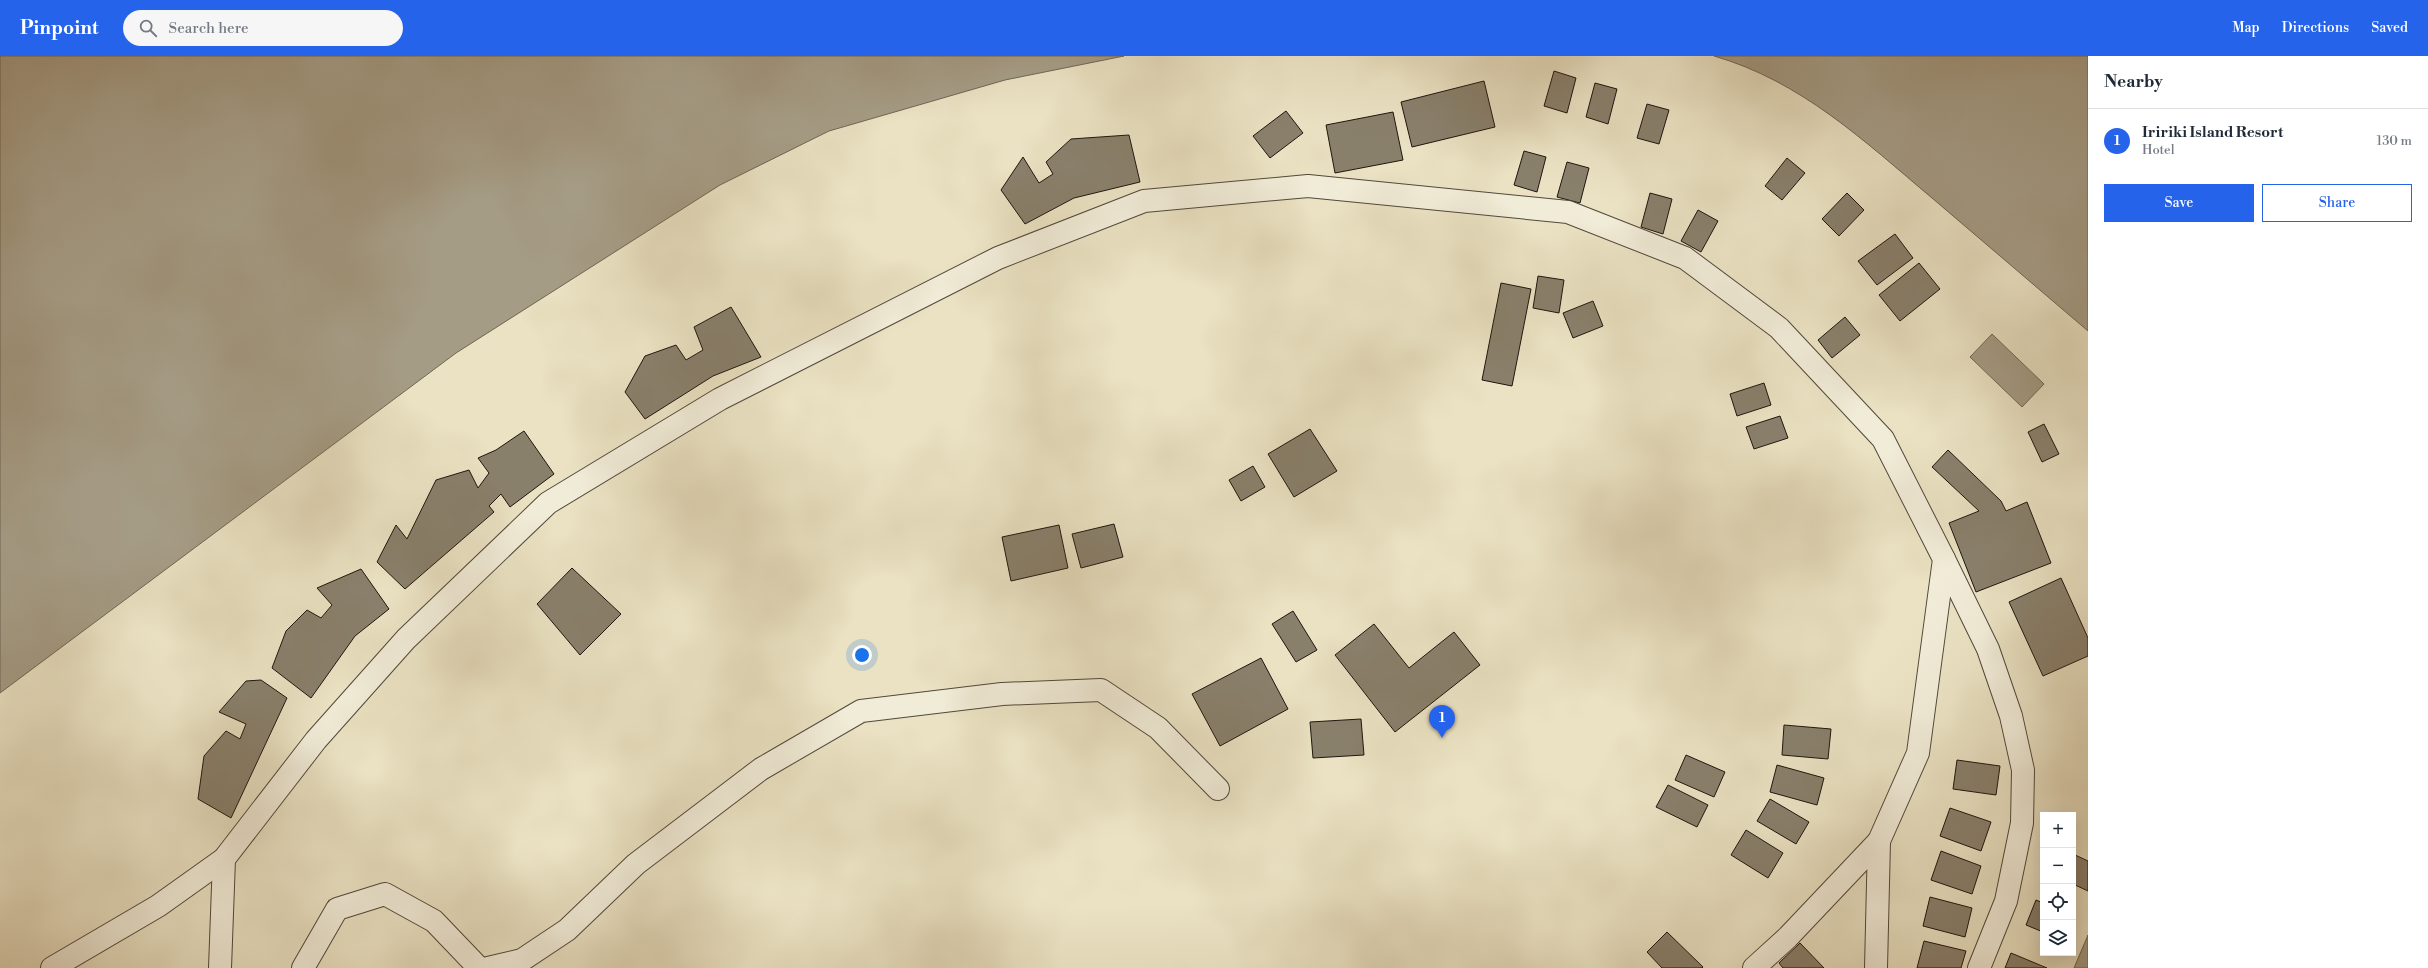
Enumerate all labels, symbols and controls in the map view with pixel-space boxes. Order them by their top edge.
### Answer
search box [123,10,403,46]
text: Pinpoint [20,16,99,40]
icon: search [137,17,159,39]
text: Search here [169,19,249,38]
text: Map [2232,19,2260,37]
text: Directions [2282,19,2349,37]
text: Saved [2371,19,2408,37]
text: Nearby [2104,71,2163,93]
text: Iririki Island Resort [2142,123,2283,142]
text: 1 [2114,133,2120,149]
text: 130 m [2377,133,2412,149]
text: Hotel [2142,142,2175,158]
button: Save [2104,184,2254,222]
button: Share [2262,184,2412,222]
your location [852,645,872,665]
pin: 1 [1429,705,1455,738]
map controls [2040,812,2076,956]
button: + [2040,812,2076,848]
button: − [2040,848,2076,884]
button: locate [2040,884,2076,920]
button: layers [2040,920,2076,956]

